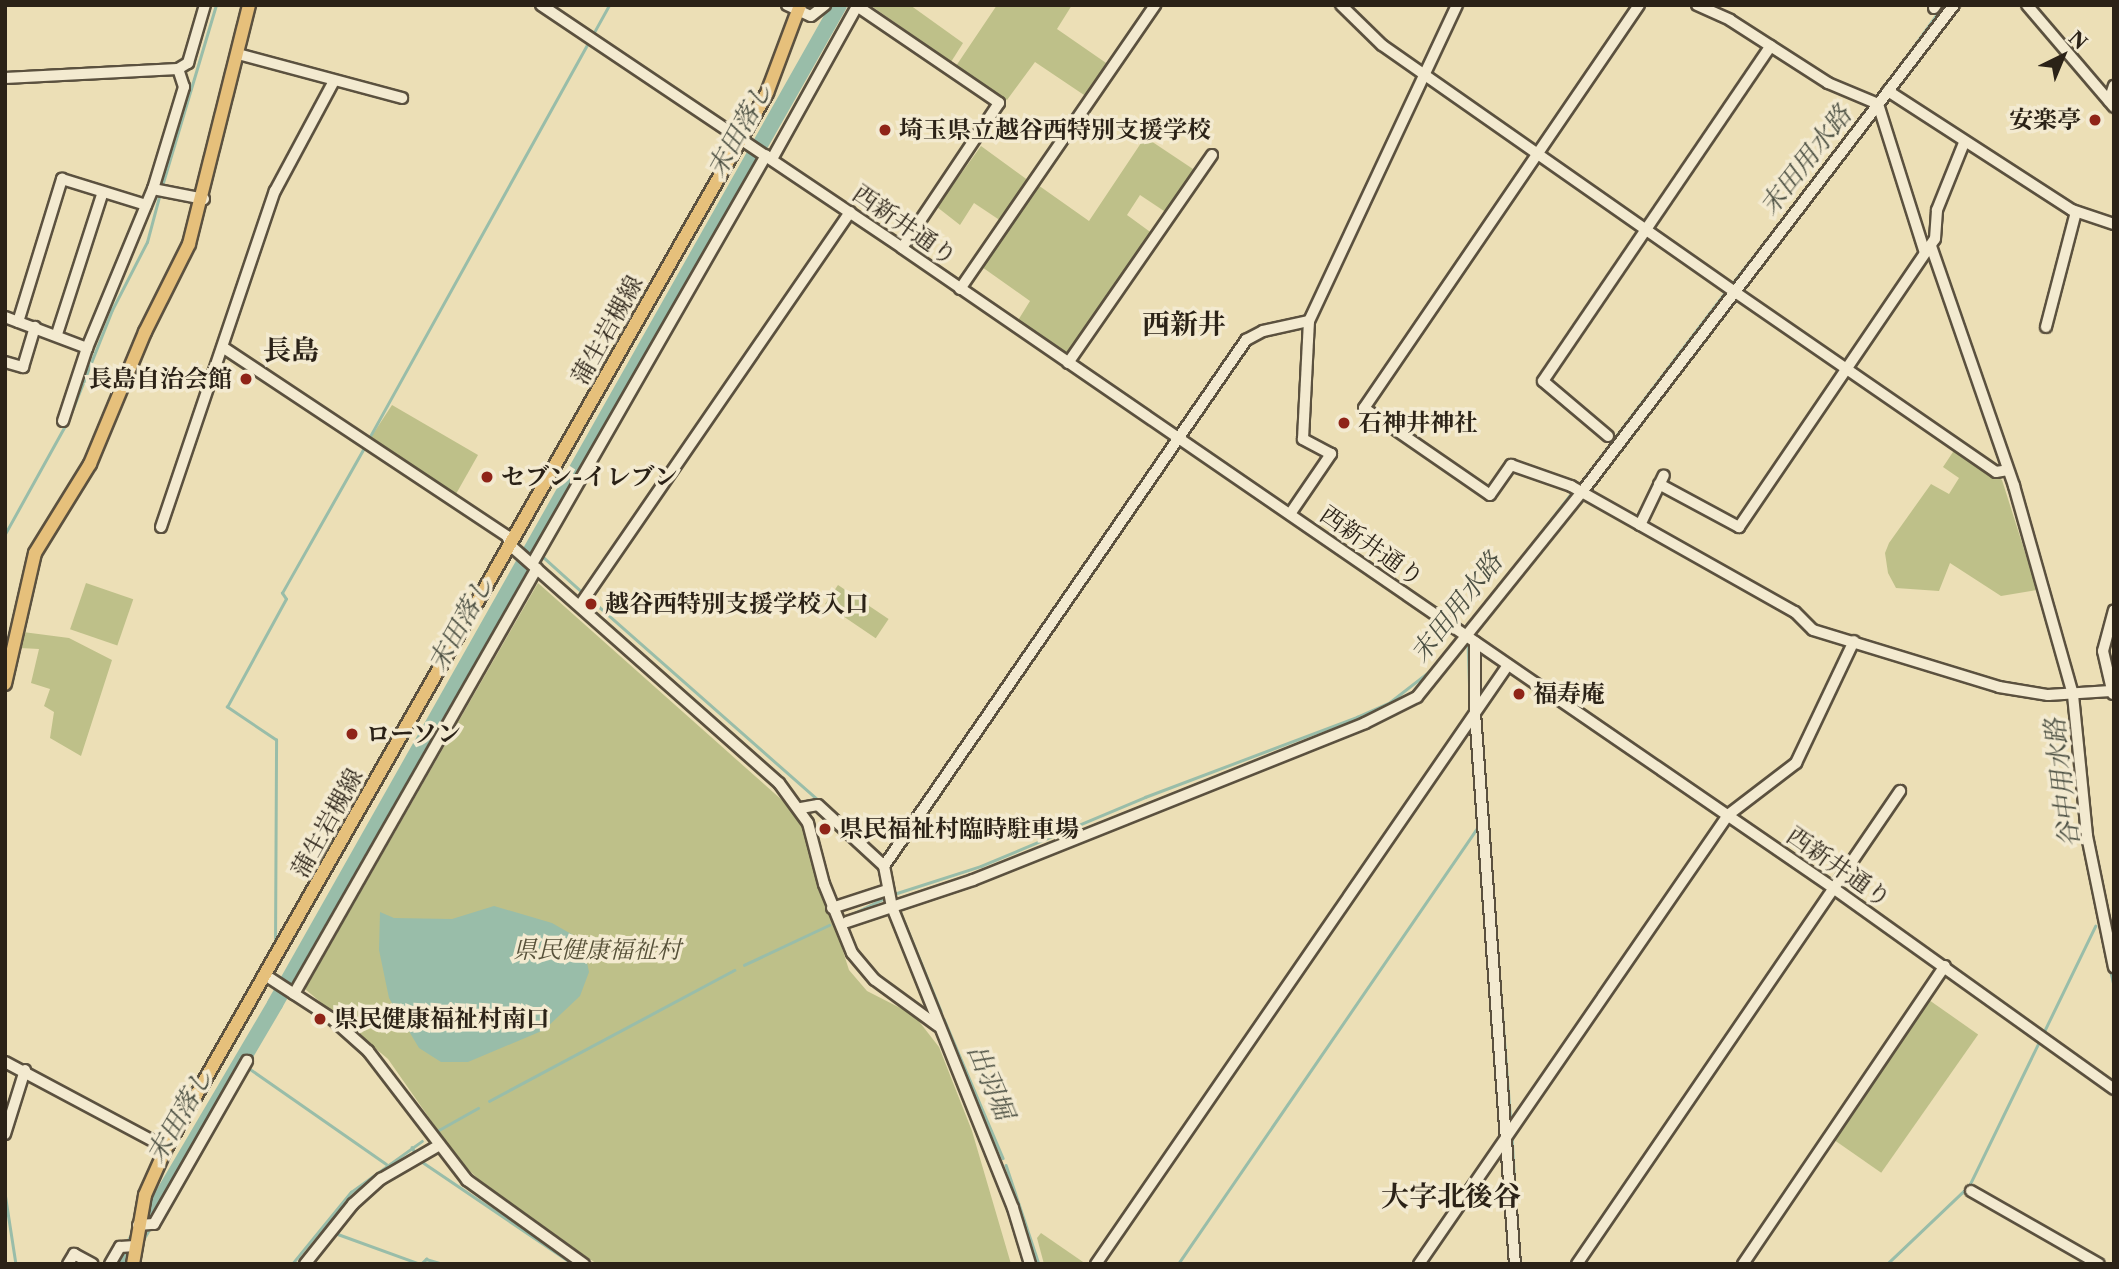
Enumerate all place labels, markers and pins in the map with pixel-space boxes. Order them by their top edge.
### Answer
place label: 安楽亭 [2009,106,2081,134]
marker: 安楽亭 [2087,112,2103,128]
place label: 埼玉県立越谷西特別支援学校 [899,116,1211,144]
marker: 埼玉県立越谷西特別支援学校 [877,122,893,138]
place label: 長島自治会館 [88,365,232,393]
marker: 長島自治会館 [238,371,254,387]
place label: 石神井神社 [1358,409,1478,437]
marker: 石神井神社 [1336,415,1352,431]
place label: セブン-イレブン [501,463,680,491]
marker: セブン-イレブン [479,469,495,485]
place label: 越谷西特別支援学校入口 [605,590,869,618]
marker: 越谷西特別支援学校入口 [583,596,599,612]
place label: 福寿庵 [1533,680,1605,708]
marker: 福寿庵 [1511,686,1527,702]
place label: ローソン [366,720,462,748]
marker: ローソン [344,726,360,742]
place label: 県民福祉村臨時駐車場 [839,815,1079,843]
marker: 県民福祉村臨時駐車場 [817,821,833,837]
place label: 県民健康福祉村南口 [334,1005,550,1033]
marker: 県民健康福祉村南口 [312,1011,328,1027]

